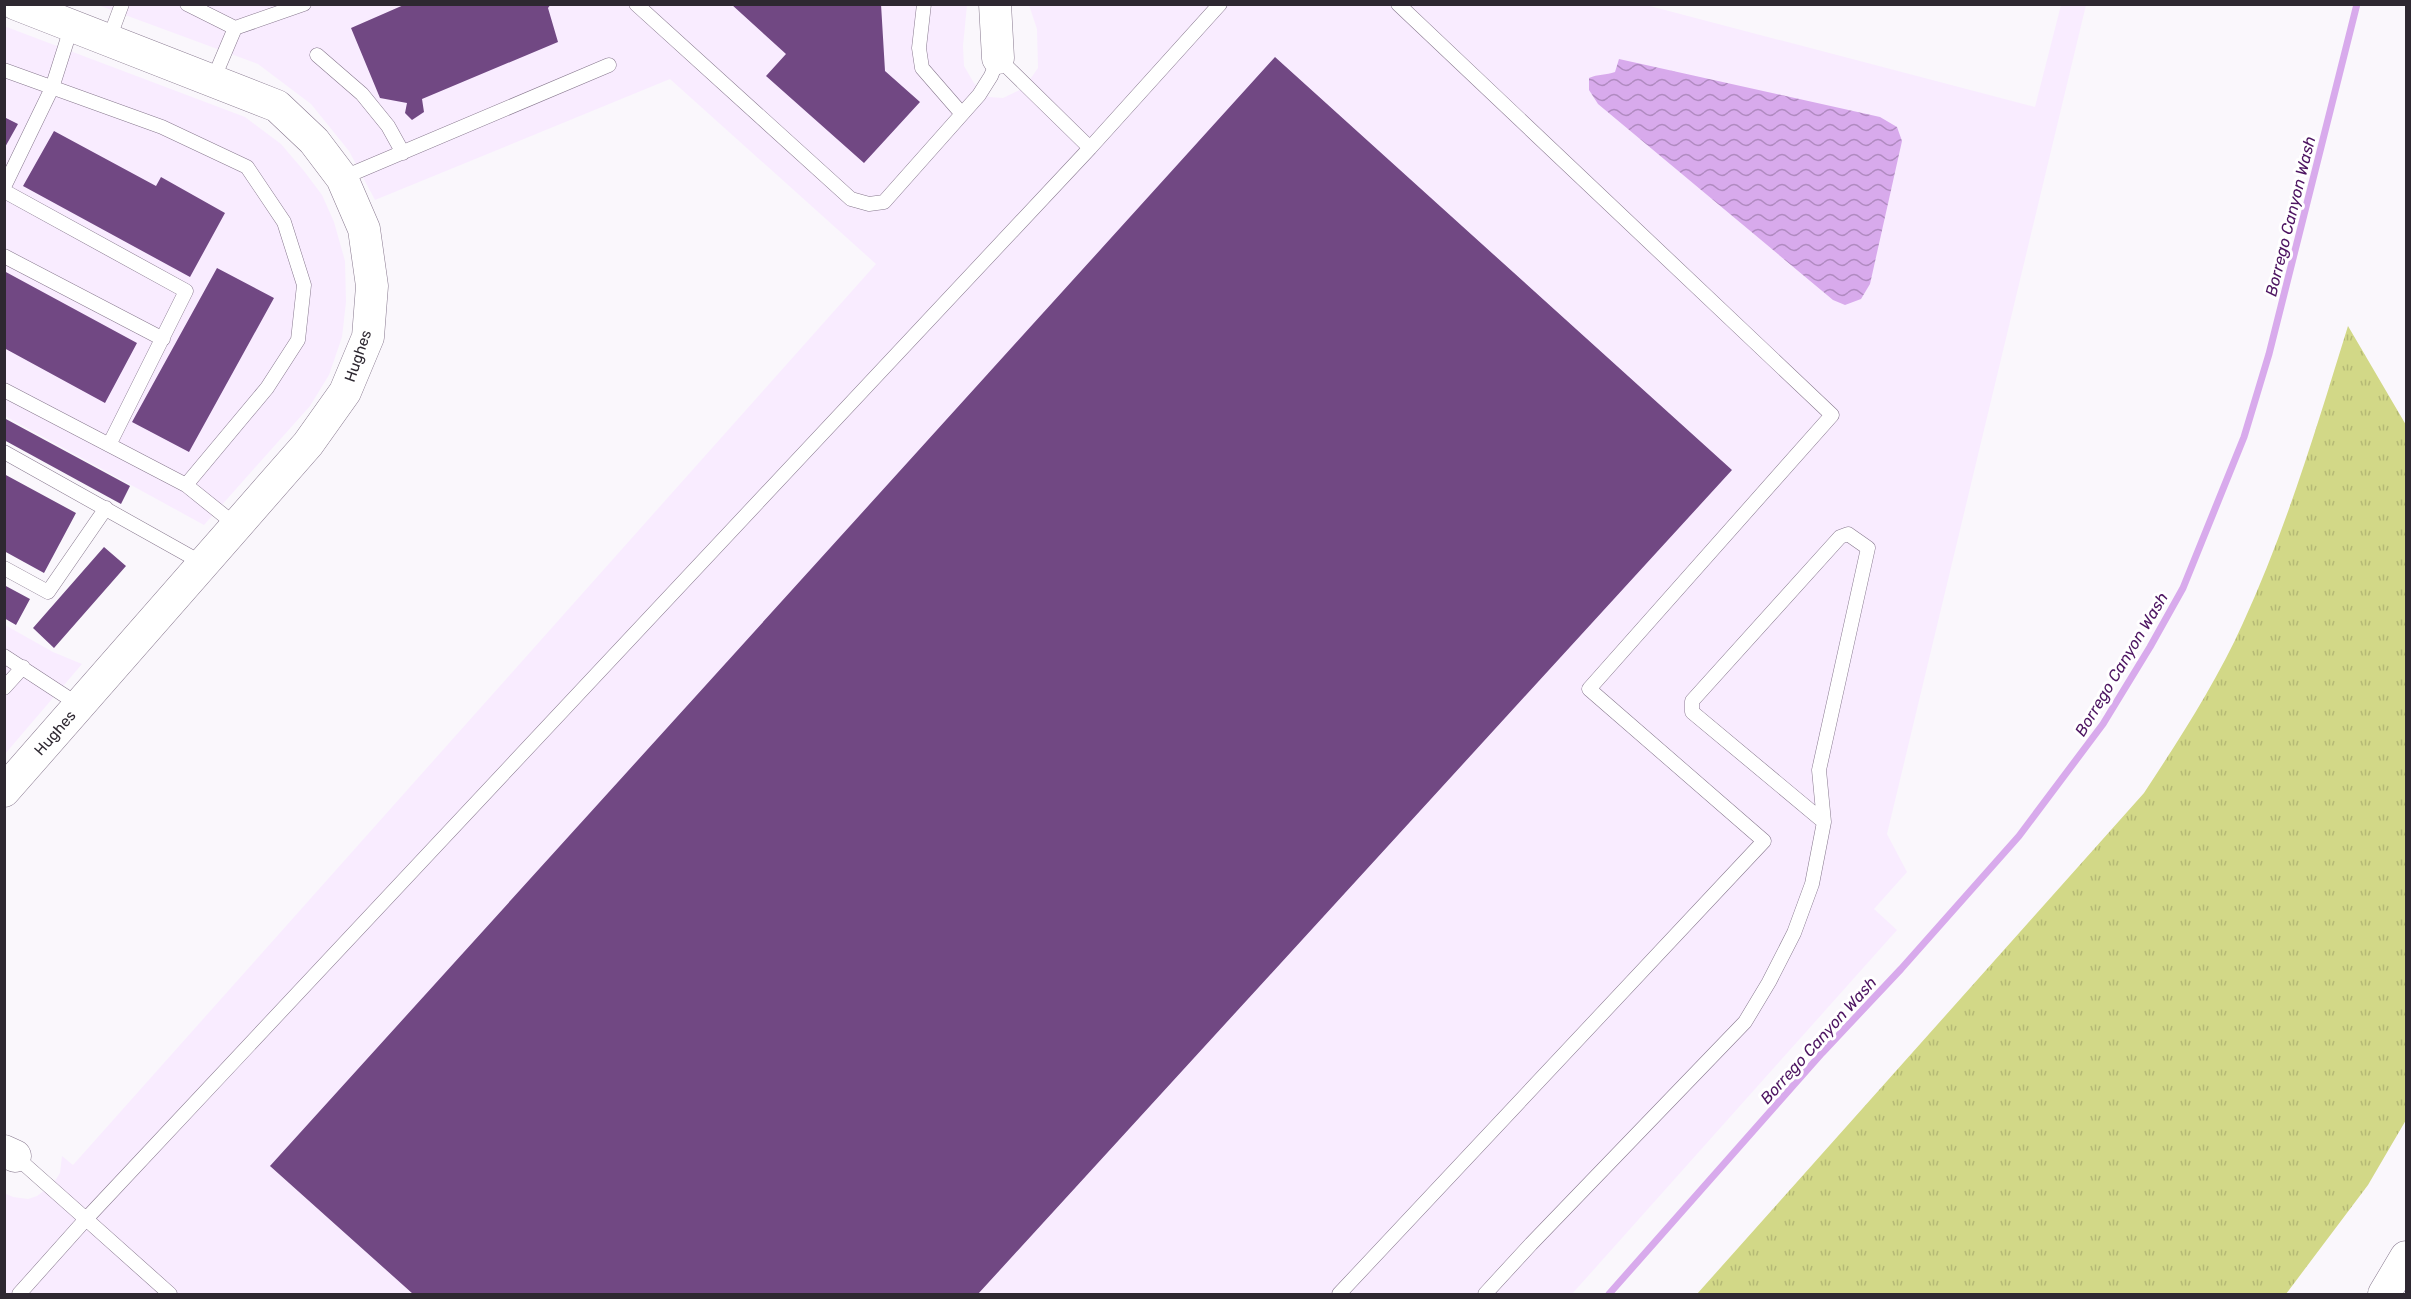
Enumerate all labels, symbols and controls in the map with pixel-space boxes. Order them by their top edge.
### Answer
water label: Borrego Canyon Wash [2261,134,2320,298]
street label: Hughes [341,327,375,384]
water label: Borrego Canyon Wash [2071,589,2172,740]
street label: Hughes [31,707,80,759]
water label: Borrego Canyon Wash [1756,973,1880,1108]

